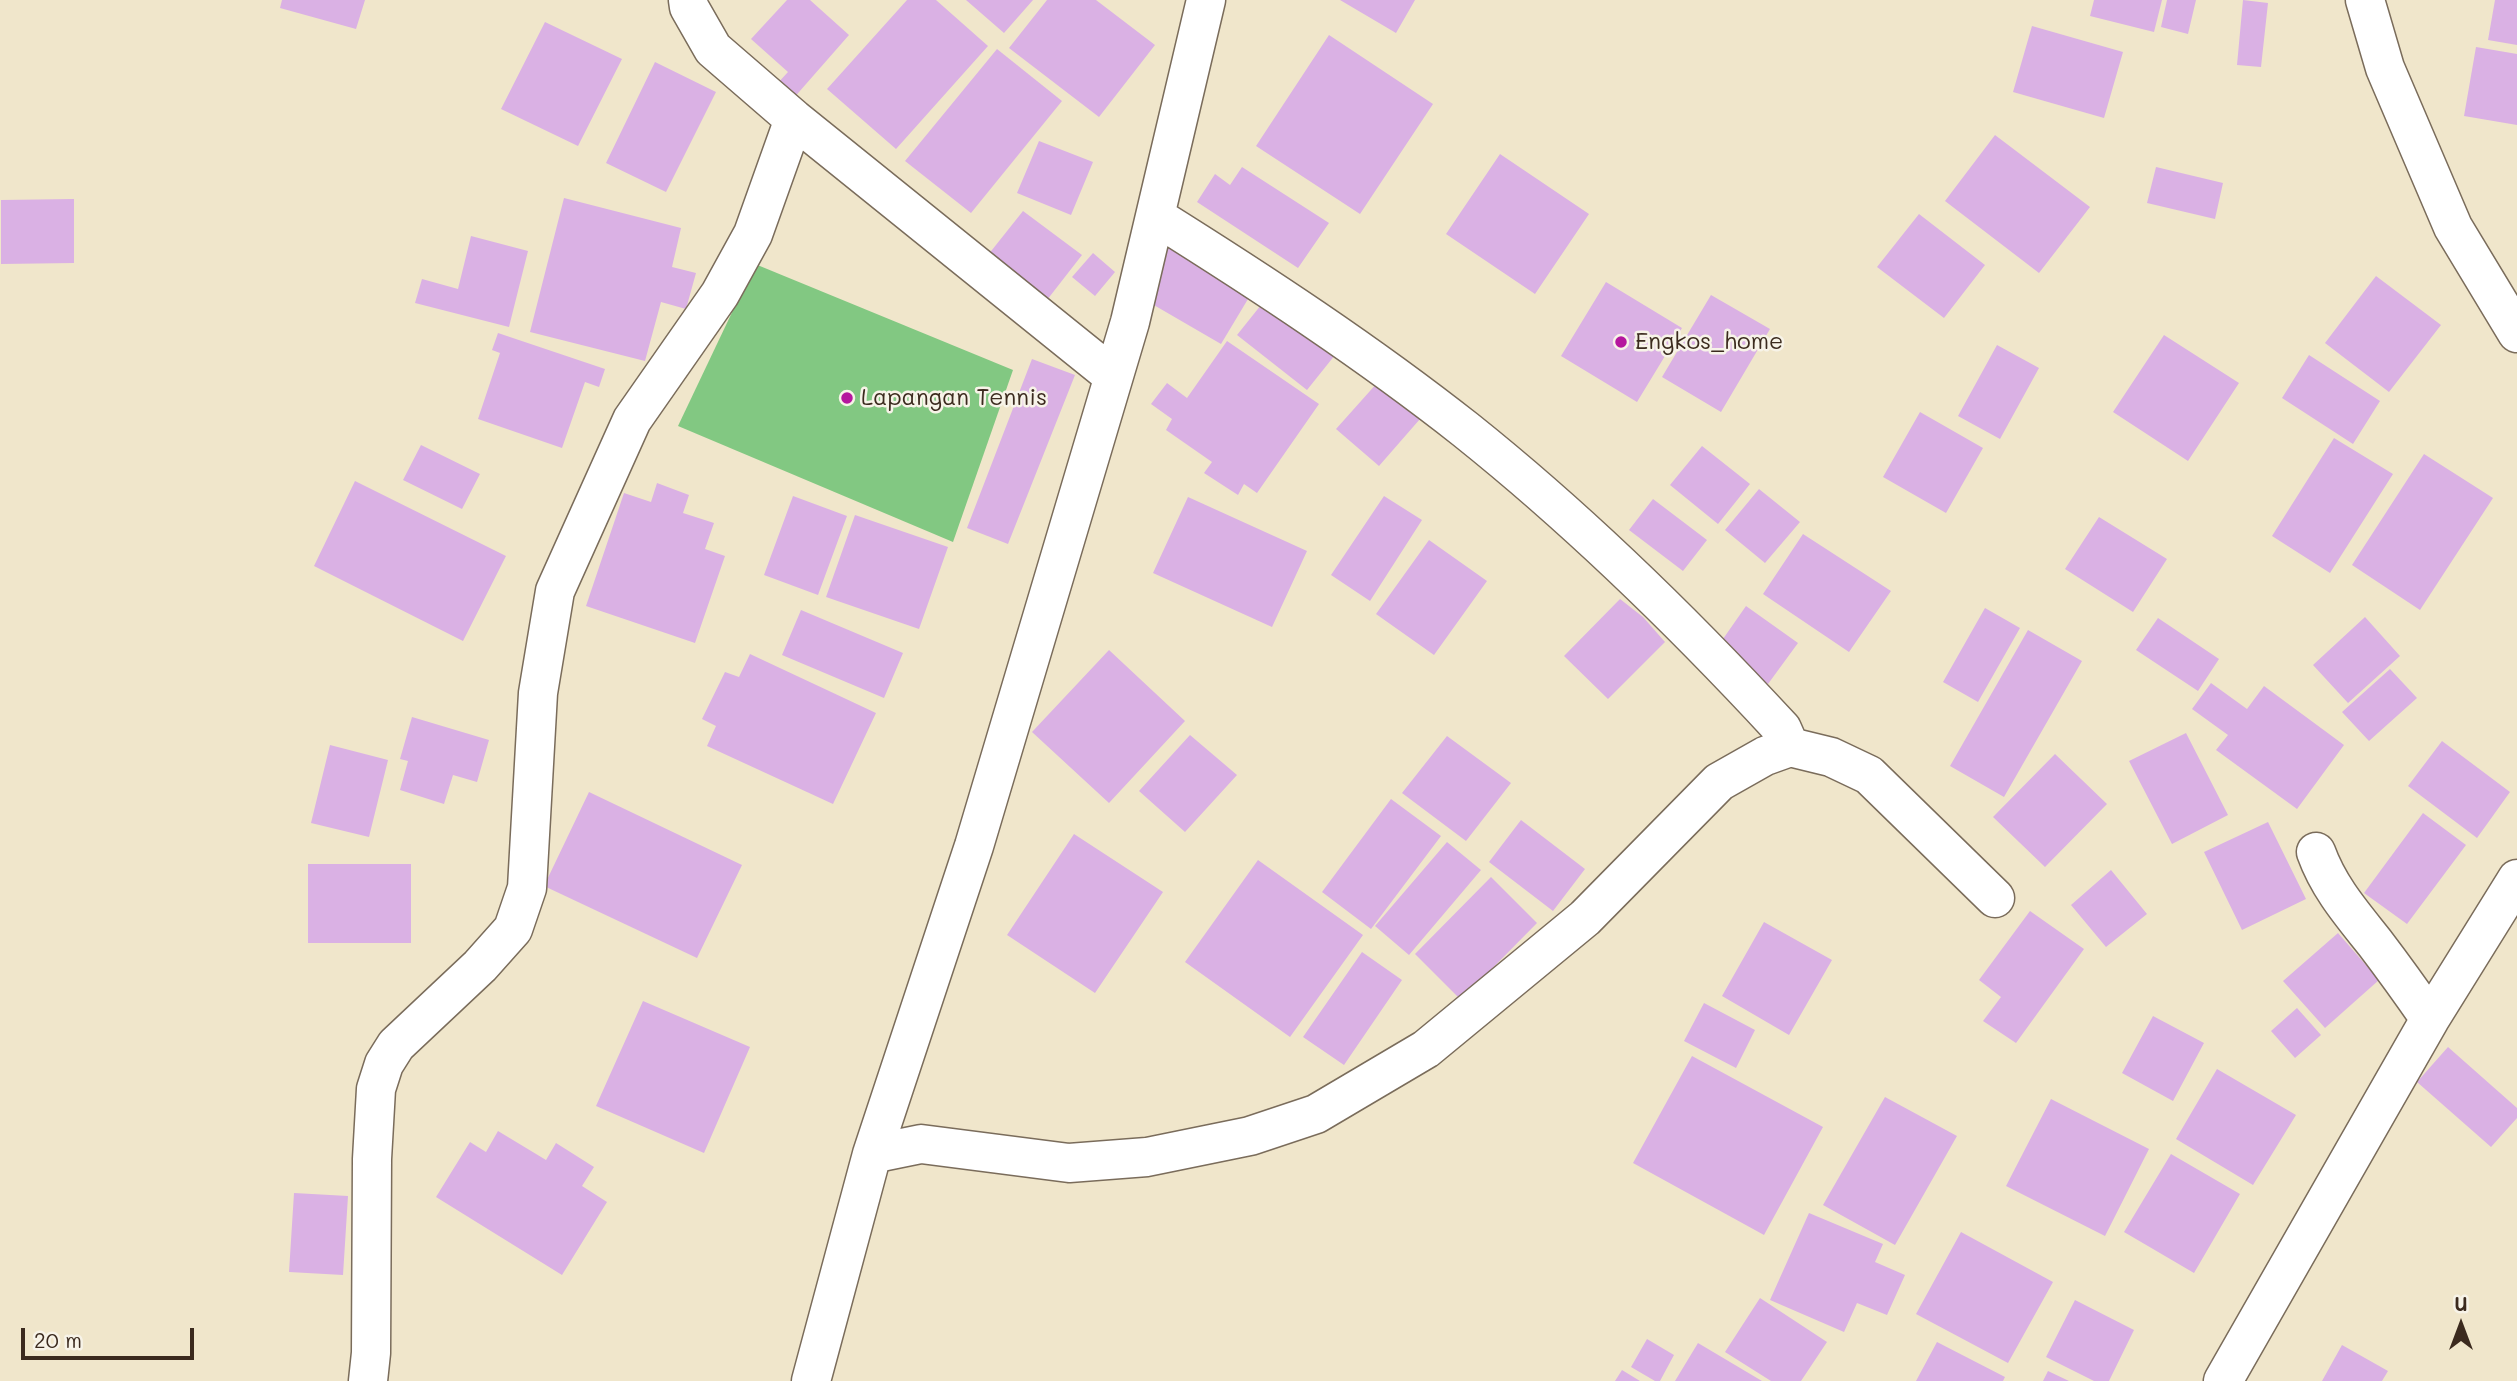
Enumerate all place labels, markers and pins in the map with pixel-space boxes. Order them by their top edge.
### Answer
place label: Engkos_home [1635,328,1783,356]
marker: Engkos_home [1613,334,1629,350]
place label: Lapangan Tennis [861,384,1047,412]
marker: Lapangan Tennis [839,390,855,406]

